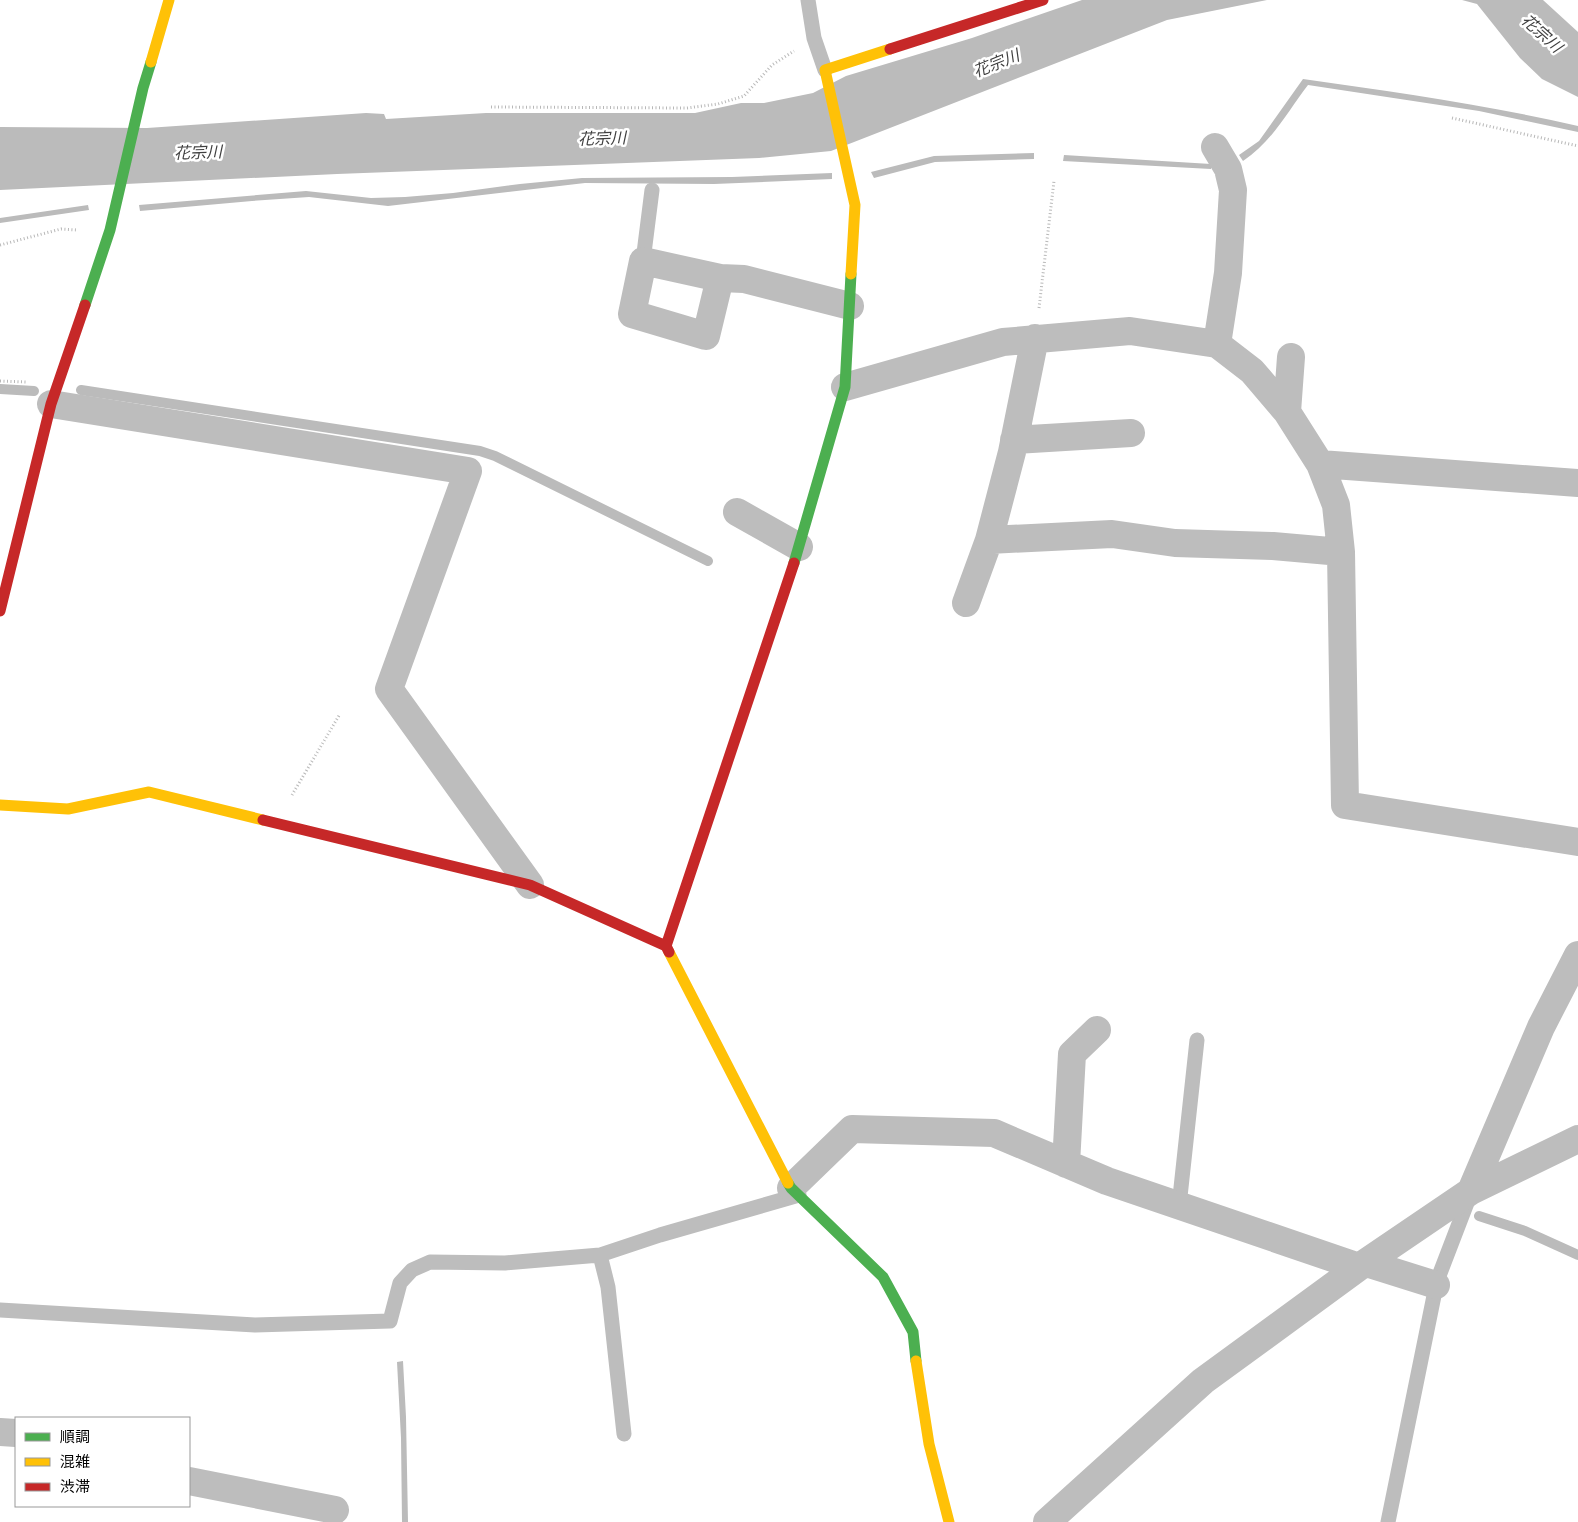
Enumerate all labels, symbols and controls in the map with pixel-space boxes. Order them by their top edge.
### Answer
water label: 花宗川 [1518,10,1567,57]
water label: 花宗川 [970,45,1023,80]
water label: 花宗川 [578,128,628,148]
water label: 花宗川 [174,142,224,162]
legend [15,1417,190,1507]
text: 順調 [60,1428,90,1445]
text: 混雑 [60,1453,90,1470]
text: 渋滞 [60,1478,90,1495]

